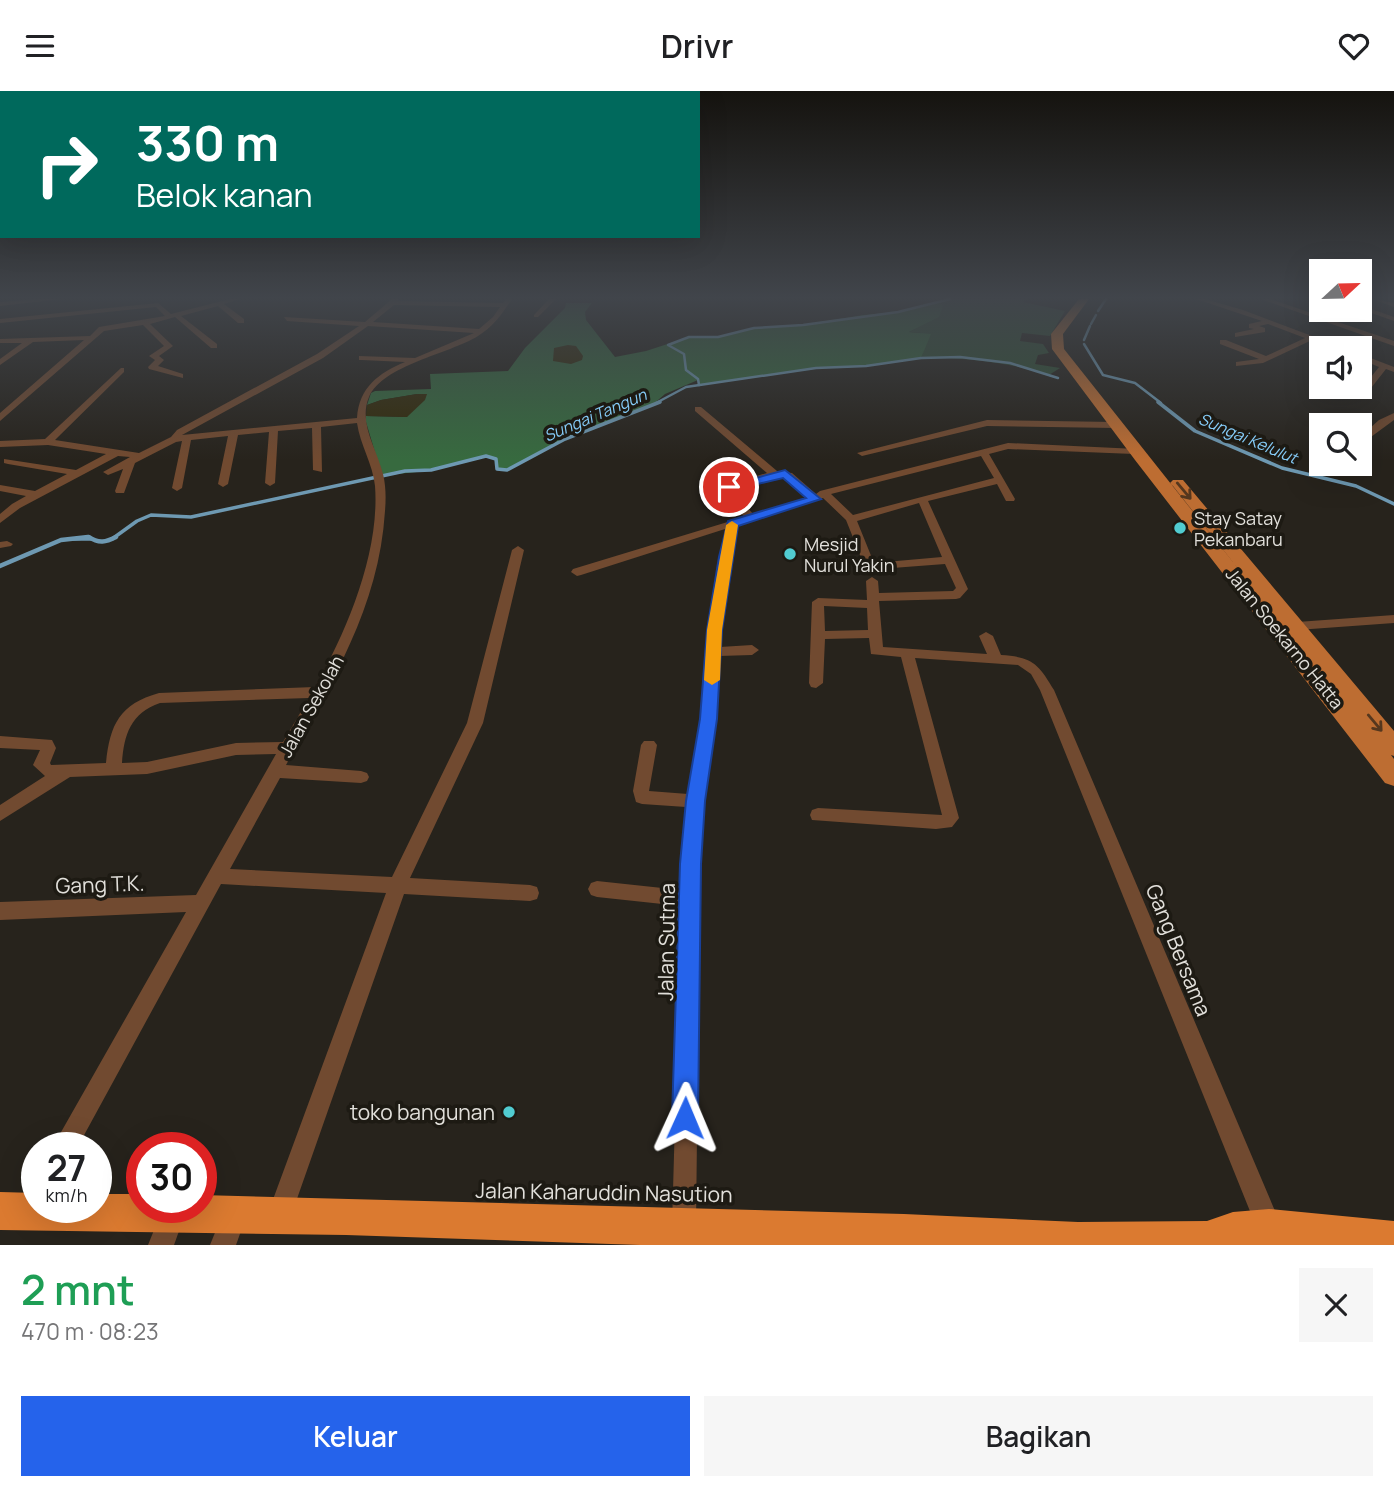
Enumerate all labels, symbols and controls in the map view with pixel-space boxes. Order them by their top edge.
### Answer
text: Drivr [661,24,733,68]
icon: menu [21,27,59,65]
icon: heart [1335,27,1373,65]
text: 330 m [136,109,279,176]
icon: right [21,119,112,210]
text: Belok kanan [136,173,312,217]
north arrow [1309,259,1372,322]
map controls [1309,259,1372,476]
button: sound [1309,336,1372,399]
water label: Sungai Tangun [540,383,650,447]
water label: Sungai Kelulut [1195,407,1302,469]
button: search [1309,413,1372,476]
pin [699,457,759,517]
icon: arrive [710,468,748,506]
one-way arrow [1176,481,1192,499]
place label: Stay Satay Pekanbaru [1194,506,1283,551]
marker: Stay Satay Pekanbaru [1172,520,1188,536]
place label: Mesjid Nurul Yakin [804,532,894,577]
marker: Mesjid Nurul Yakin [782,546,798,562]
street label: Jalan Soekarno Hatta [1221,562,1349,714]
street label: Jalan Sekolah [273,651,349,761]
one-way arrow [1367,714,1383,732]
street label: Gang T.K. [55,868,145,900]
street label: Gang Bersama [1140,880,1218,1020]
street label: Jalan Sutma [651,883,681,1001]
position arrow [648,1081,722,1155]
place label: toko bangunan [350,1098,495,1126]
marker: toko bangunan [501,1104,517,1120]
speed limit sign: 30 [126,1132,217,1223]
text: 27 [47,1144,86,1192]
street label: Jalan Kaharuddin Nasution [475,1176,733,1208]
text: km/h [46,1183,87,1207]
text: 2 mnt [21,1260,135,1318]
button: close [1299,1268,1373,1342]
text: 470 m · 08:23 [21,1315,159,1347]
button: Keluar [21,1396,690,1476]
button: Bagikan [704,1396,1373,1476]

